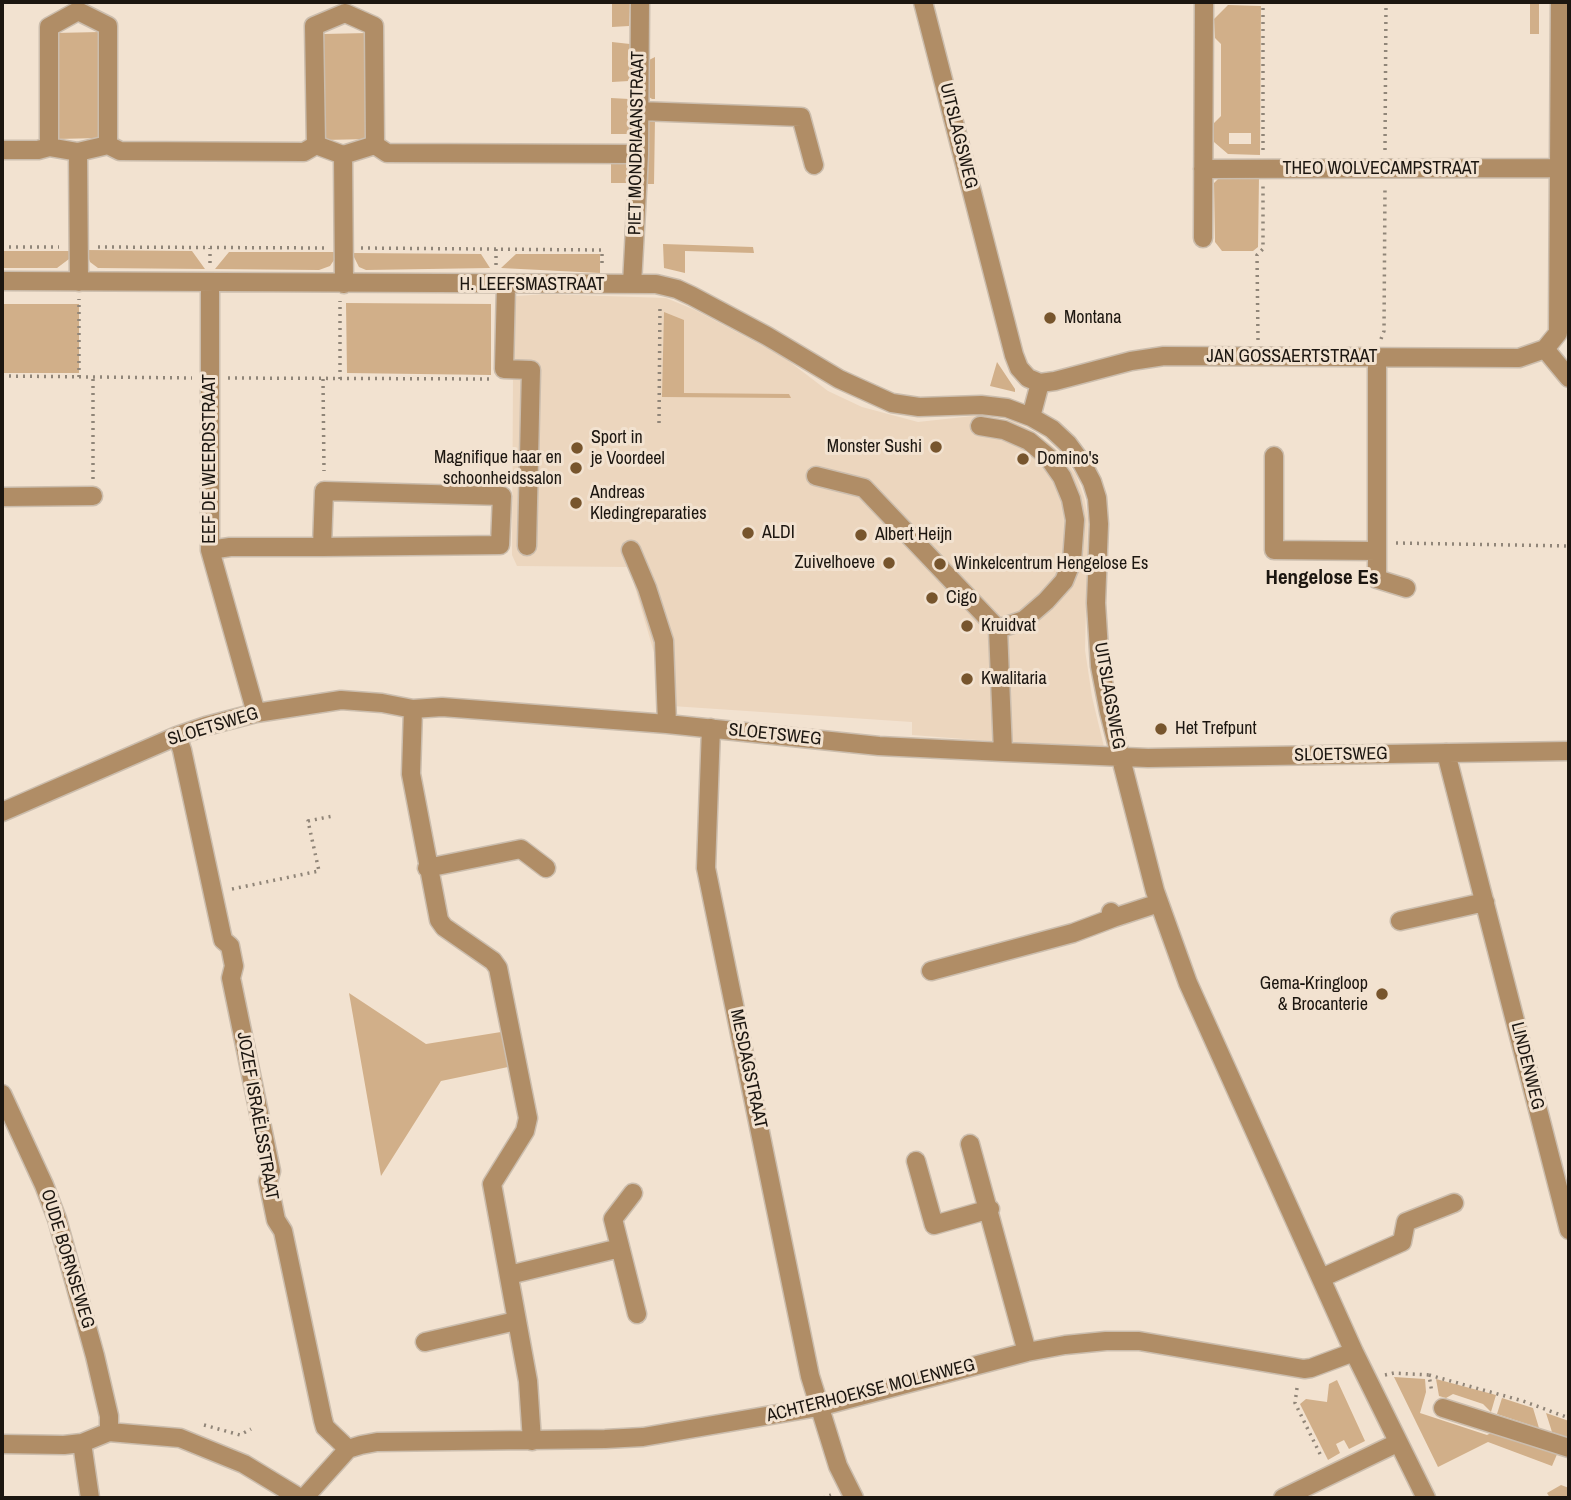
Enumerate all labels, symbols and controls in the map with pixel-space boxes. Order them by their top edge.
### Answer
street label: PIET MONDRIAANSTRAAT [625,51,649,235]
street label: UITSLAGSWEG [934,81,982,191]
street label: THEO WOLVECAMPSTRAAT [1282,158,1480,180]
street label: H. LEEFSMASTRAAT [460,274,604,296]
place label: Montana [1064,307,1121,329]
marker: Montana [1042,310,1058,326]
street label: JAN GOSSAERTSTRAAT [1207,346,1377,368]
street label: EEF DE WEERDSTRAAT [199,374,221,544]
place label: Sport in je Voordeel [591,427,665,470]
place label: Monster Sushi [827,436,922,458]
marker: Monster Sushi [928,439,944,455]
marker: Sport in je Voordeel [569,440,585,456]
place label: Magnifique haar en schoonheidssalon [434,447,562,490]
place label: Domino's [1037,448,1099,470]
marker: Domino's [1015,451,1031,467]
marker: Magnifique haar en schoonheidssalon [568,460,584,476]
place label: Andreas Kledingreparaties [590,482,707,524]
marker: Andreas Kledingreparaties [568,495,584,511]
place label: ALDI [762,522,795,544]
place label: Albert Heijn [875,524,952,546]
marker: ALDI [740,525,756,541]
marker: Albert Heijn [853,527,869,543]
place label: Zuivelhoeve [795,552,875,574]
place label: Winkelcentrum Hengelose Es [954,553,1148,575]
marker: Zuivelhoeve [881,555,897,571]
marker: Winkelcentrum Hengelose Es [932,556,948,572]
district label: Hengelose Es [1266,565,1378,591]
place label: Cigo [946,587,977,609]
marker: Cigo [924,590,940,606]
place label: Kruidvat [981,615,1036,637]
marker: Kruidvat [959,618,975,634]
street label: UITSLAGSWEG [1089,641,1129,751]
place label: Kwalitaria [981,668,1047,690]
marker: Kwalitaria [959,671,975,687]
street label: SLOETSWEG [165,703,261,751]
place label: Het Trefpunt [1175,718,1257,740]
street label: SLOETSWEG [727,719,823,751]
marker: Het Trefpunt [1153,721,1169,737]
street label: SLOETSWEG [1294,743,1388,767]
place label: Gema-Kringloop & Brocanterie [1260,973,1368,1016]
marker: Gema-Kringloop & Brocanterie [1374,986,1390,1002]
street label: MESDAGSTRAAT [725,1008,771,1130]
street label: LINDENWEG [1506,1020,1548,1112]
street label: JOZEF ISRAËLSSTRAAT [232,1030,282,1202]
street label: OUDE BORNSEWEG [36,1187,98,1331]
street label: ACHTERHOEKSE MOLENWEG [765,1355,977,1427]

